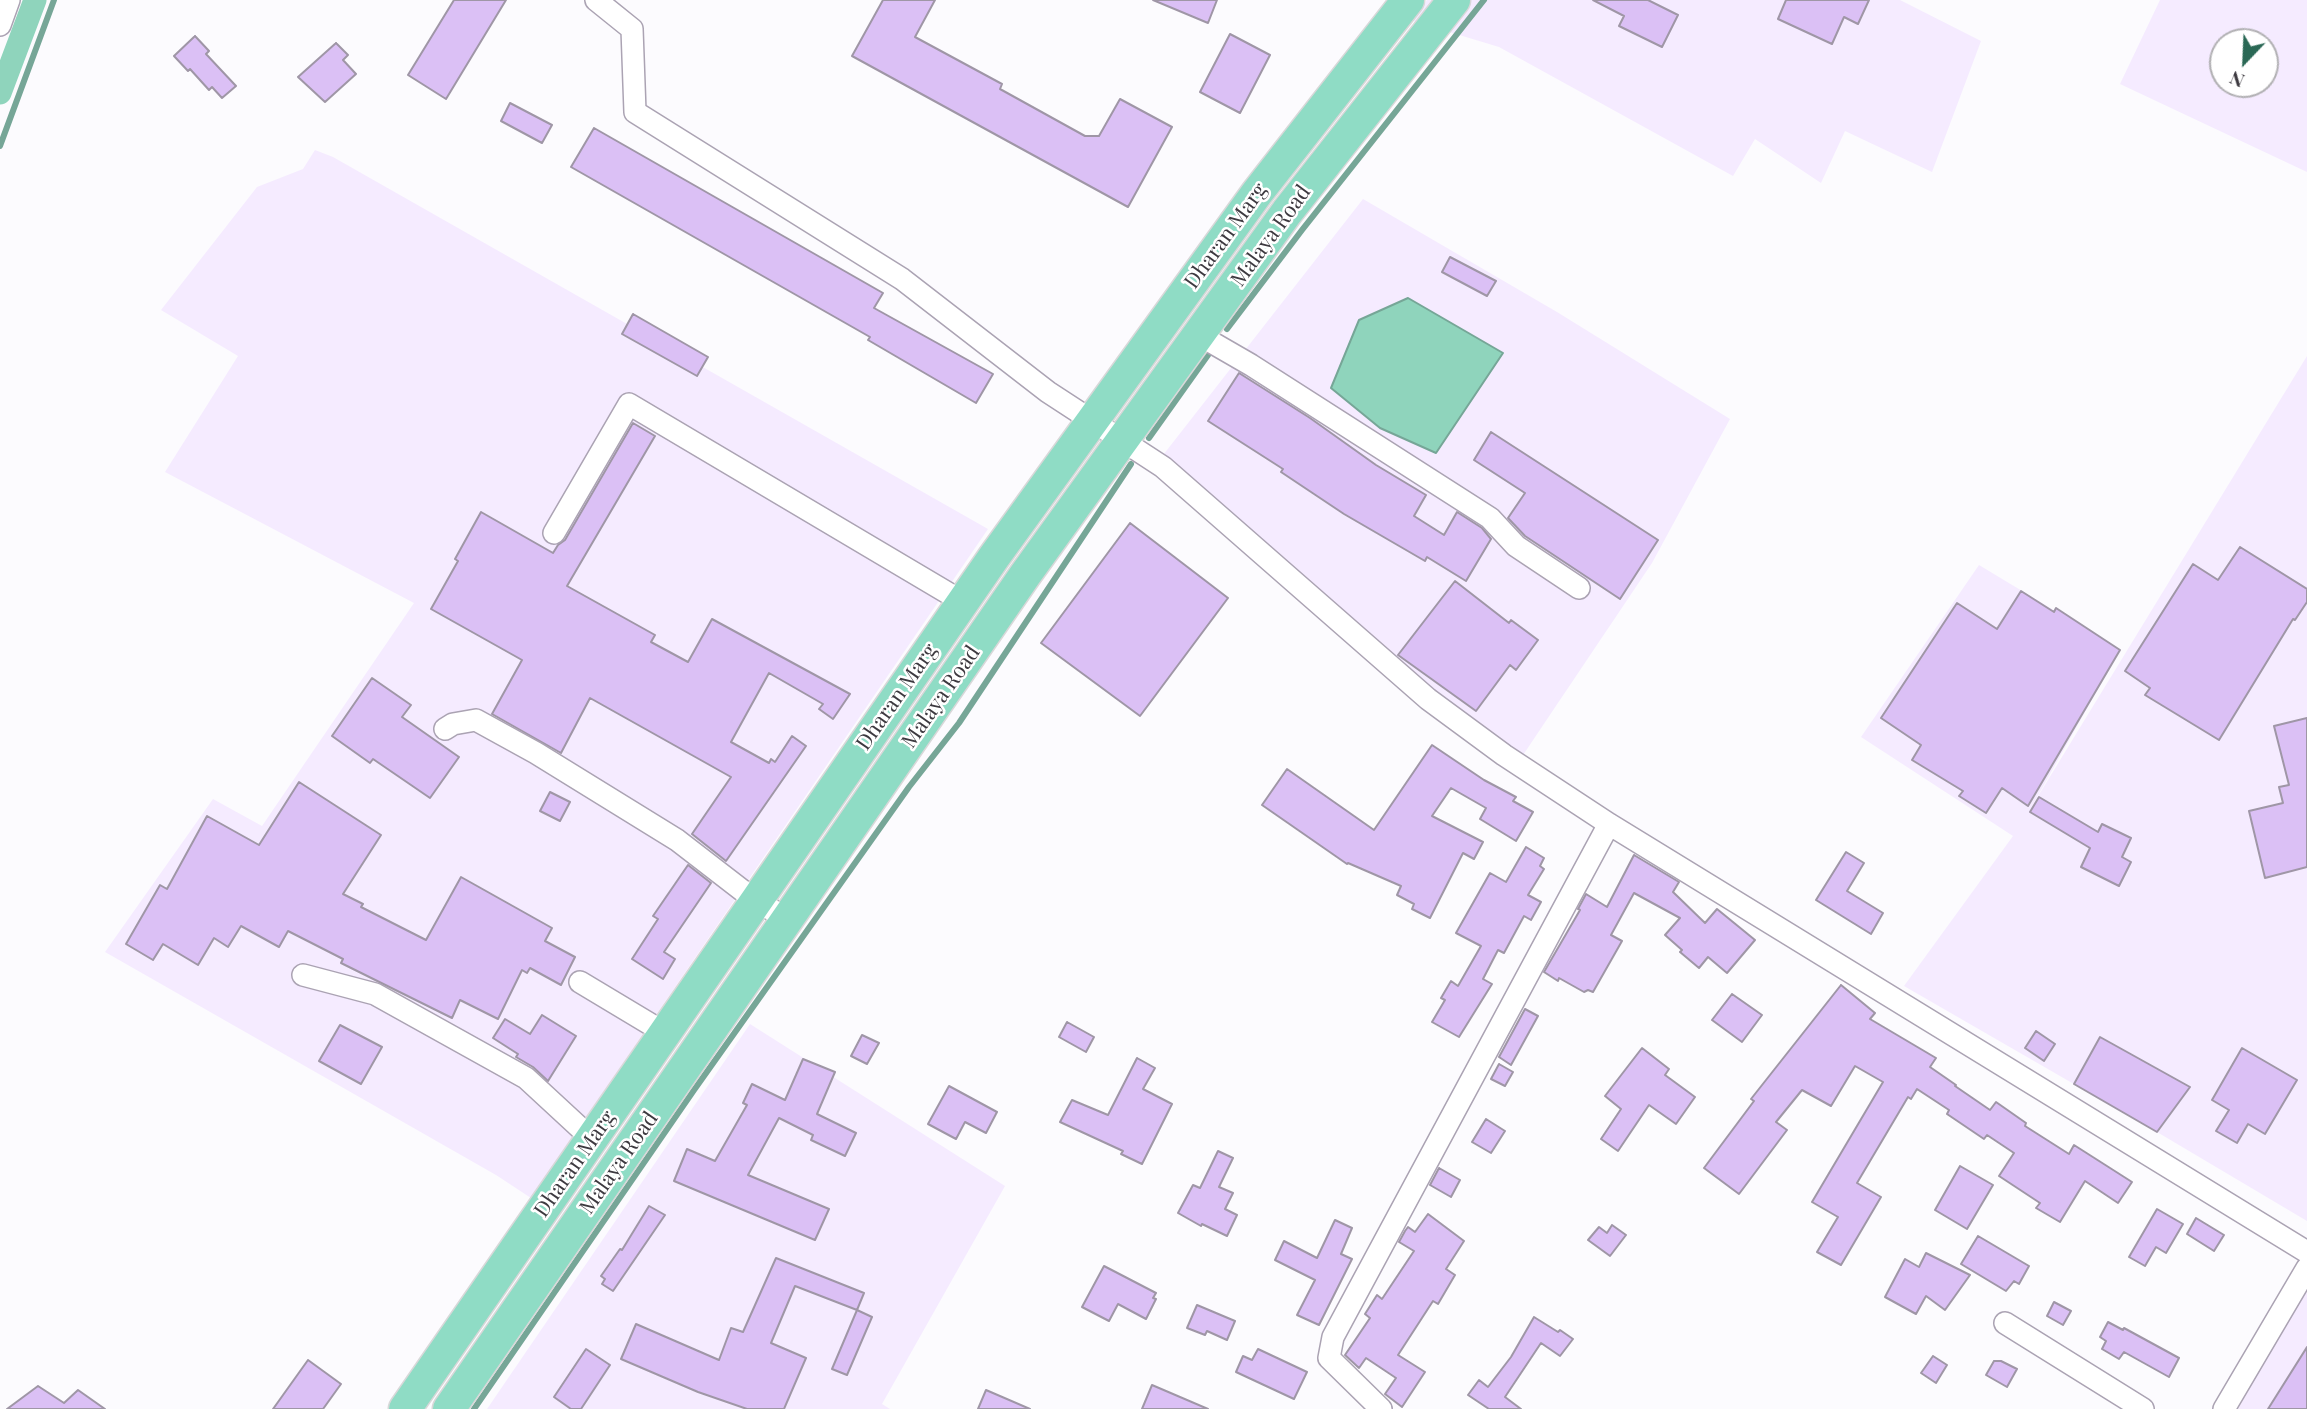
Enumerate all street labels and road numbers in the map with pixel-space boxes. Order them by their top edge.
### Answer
street label: Dharan Marg [1179,178,1273,294]
street label: Malaya Road [1226,180,1316,292]
street label: Dharan Marg [851,639,943,755]
street label: Malaya Road [897,641,985,753]
street label: Dharan Marg [529,1106,621,1222]
street label: Malaya Road [575,1107,663,1219]

